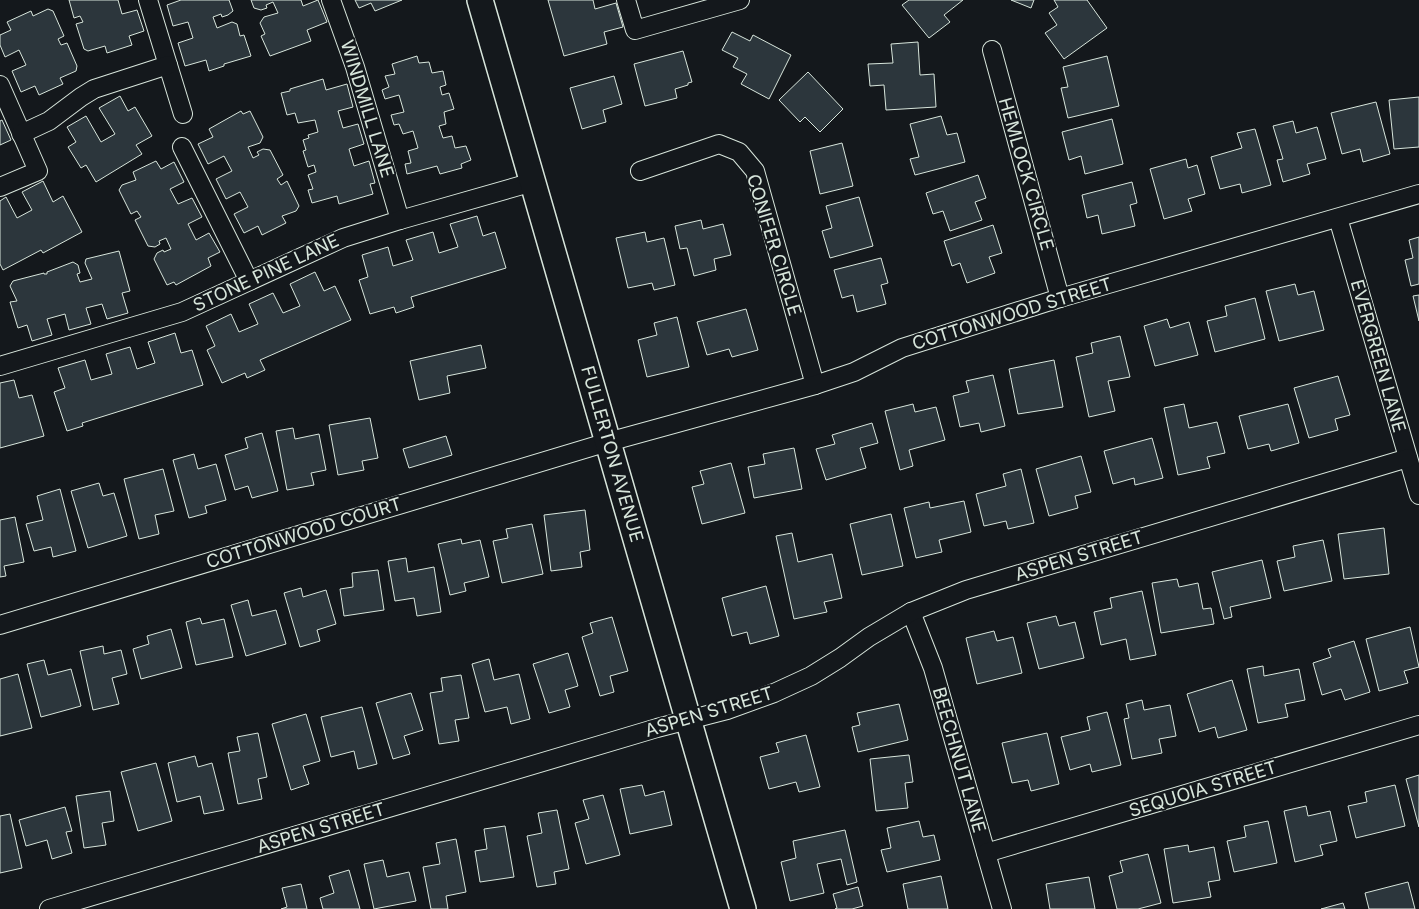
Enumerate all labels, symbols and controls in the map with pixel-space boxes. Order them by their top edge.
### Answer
street label: WINDMILL LANE [337,38,398,180]
street label: HEMLOCK CIRCLE [995,95,1058,253]
street label: CONIFER CIRCLE [743,171,806,318]
street label: STONE PINE LANE [189,230,342,316]
street label: COTTONWOOD STREET [909,273,1114,354]
street label: EVERGREEN LANE [1347,277,1410,435]
street label: FULLERTON AVENUE [577,363,648,544]
street label: COTTONWOOD COURT [204,493,404,572]
street label: ASPEN STREET [1012,526,1145,585]
street label: ASPEN STREET [642,682,775,741]
street label: BEECHNUT LANE [929,685,990,835]
street label: SEQUOIA STREET [1126,756,1279,821]
street label: ASPEN STREET [254,798,387,857]

